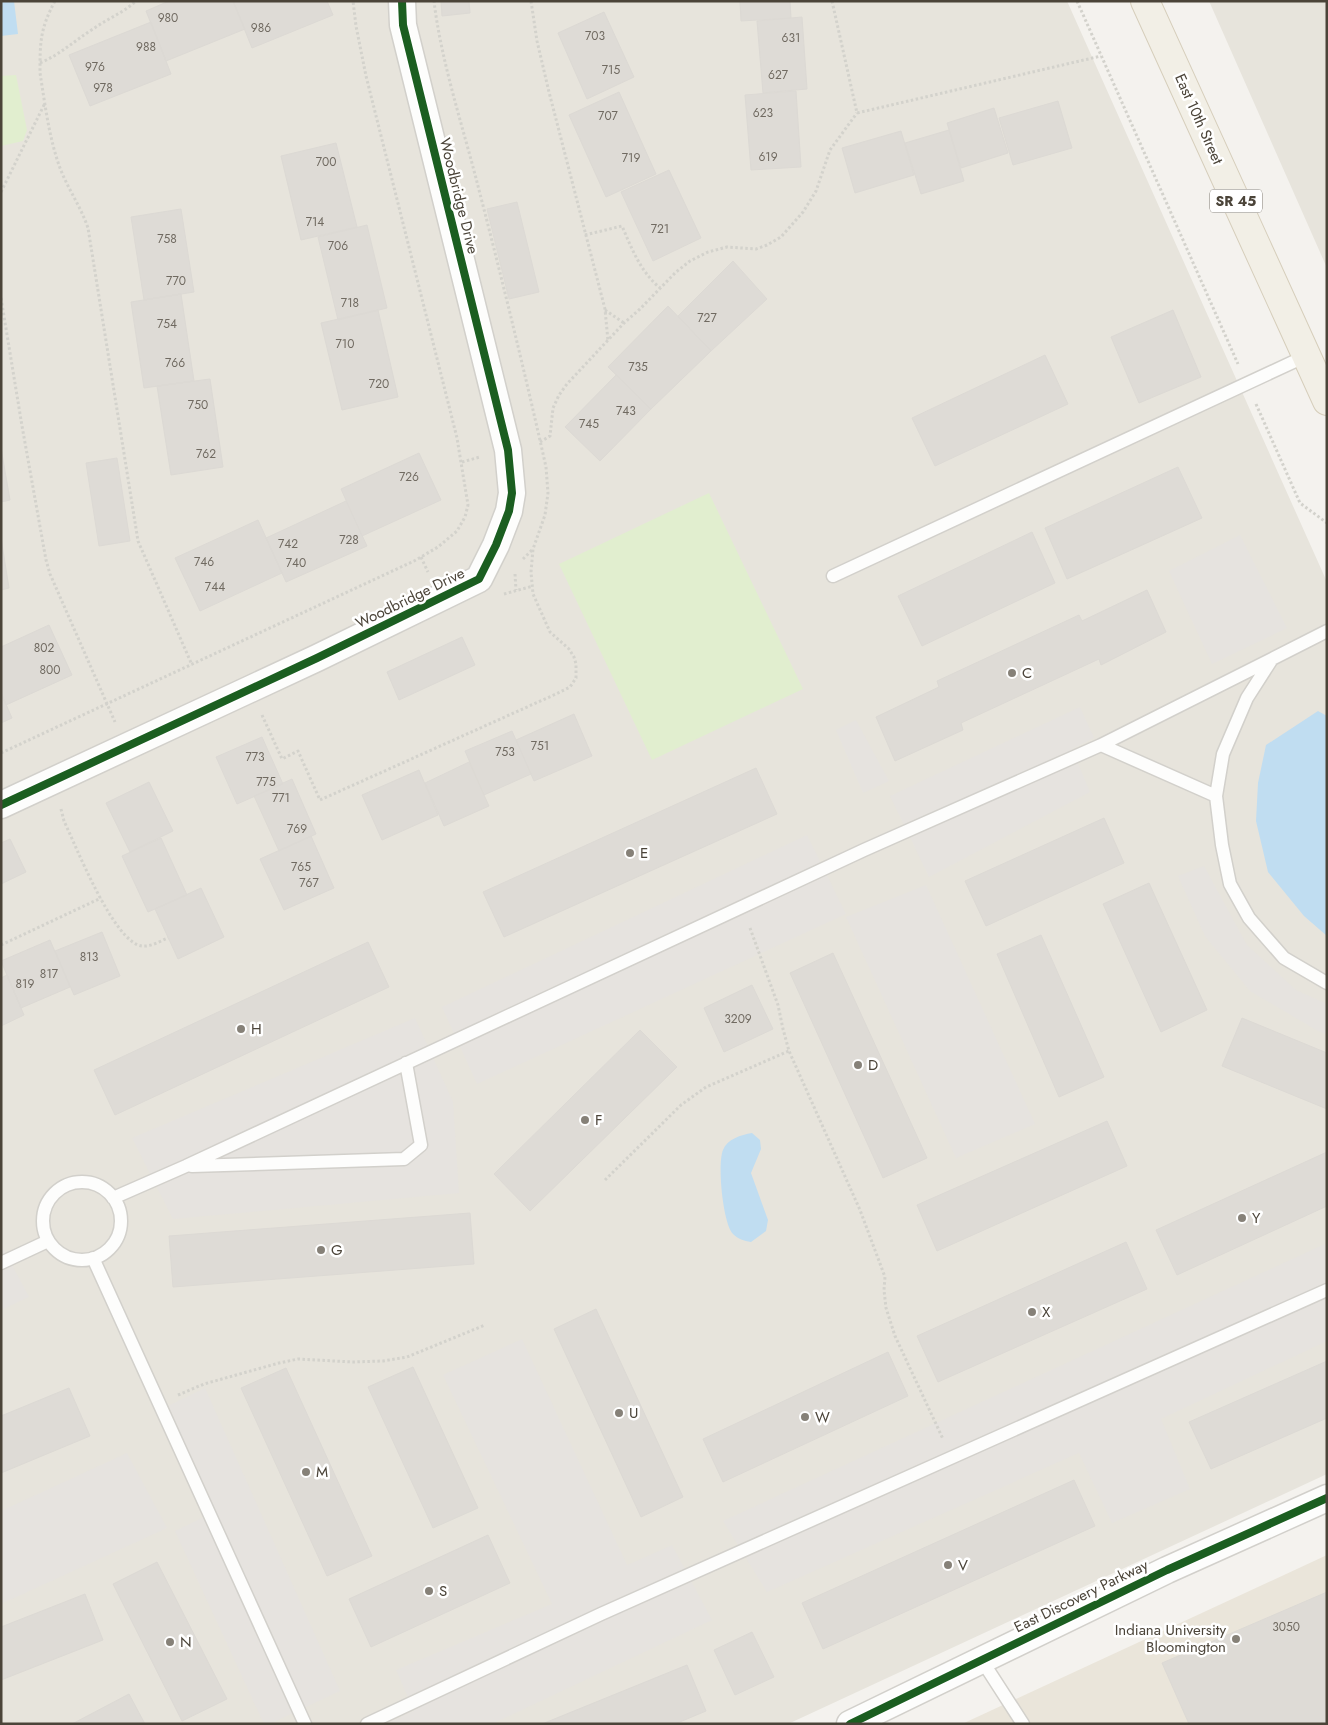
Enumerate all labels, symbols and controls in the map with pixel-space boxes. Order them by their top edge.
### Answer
house number: 980 [158,9,178,27]
house number: 986 [251,19,271,37]
house number: 703 [585,27,605,45]
house number: 631 [782,29,800,47]
house number: 988 [136,38,156,56]
house number: 976 [85,58,105,76]
house number: 715 [602,61,620,79]
house number: 627 [768,66,789,84]
street label: East 10th Street [1169,70,1229,168]
house number: 978 [93,79,113,97]
house number: 623 [753,104,774,122]
house number: 707 [598,107,619,125]
street label: Woodbridge Drive [434,136,484,257]
house number: 619 [758,148,778,166]
house number: 719 [622,149,640,167]
house number: 700 [316,153,336,171]
road number: SR 45 [1210,190,1262,212]
house number: 714 [306,213,324,231]
house number: 721 [651,220,669,238]
house number: 758 [157,230,177,248]
house number: 706 [328,237,348,255]
house number: 770 [166,272,186,290]
house number: 718 [341,294,359,312]
house number: 727 [697,309,717,327]
house number: 754 [157,315,177,333]
house number: 710 [336,335,354,353]
house number: 766 [165,354,185,372]
house number: 735 [628,358,648,376]
house number: 720 [369,375,389,393]
house number: 750 [188,396,208,414]
house number: 743 [616,402,636,420]
house number: 745 [579,415,599,433]
house number: 762 [196,445,216,463]
house number: 726 [399,468,419,486]
house number: 728 [339,531,359,549]
house number: 742 [278,535,298,553]
house number: 746 [194,553,214,571]
house number: 740 [286,554,306,572]
street label: Woodbridge Drive [352,562,468,634]
house number: 744 [205,578,225,596]
house number: 802 [34,639,54,657]
house number: 800 [40,661,60,679]
place label: C [1022,662,1032,684]
marker: C [1006,667,1018,679]
house number: 751 [531,737,549,755]
house number: 753 [495,743,515,761]
house number: 773 [245,748,265,766]
house number: 775 [256,773,276,791]
house number: 771 [272,789,290,807]
house number: 769 [287,820,307,838]
place label: E [640,842,648,864]
marker: E [624,847,636,859]
house number: 765 [291,858,311,876]
house number: 767 [299,874,319,892]
house number: 813 [80,948,99,966]
house number: 817 [40,965,59,983]
house number: 819 [16,975,35,993]
house number: 3209 [724,1010,752,1028]
place label: H [251,1018,262,1040]
marker: H [235,1023,247,1035]
place label: D [868,1054,878,1076]
marker: D [852,1059,864,1071]
place label: F [595,1109,603,1131]
marker: F [579,1114,591,1126]
place label: Y [1252,1207,1261,1229]
marker: Y [1236,1212,1248,1224]
place label: G [331,1239,343,1261]
marker: G [315,1244,327,1256]
place label: X [1042,1301,1051,1323]
marker: X [1026,1306,1038,1318]
place label: U [629,1402,638,1424]
place label: W [815,1406,830,1428]
marker: U [613,1407,625,1419]
marker: W [799,1411,811,1423]
place label: M [316,1461,328,1483]
marker: M [300,1466,312,1478]
place label: V [958,1554,968,1576]
street label: East Discovery Parkway [1010,1554,1152,1638]
marker: V [942,1559,954,1571]
place label: S [439,1580,447,1602]
marker: S [423,1585,435,1597]
house number: 3050 [1272,1618,1300,1636]
place label: Indiana University Bloomington [1115,1619,1226,1658]
place label: N [180,1631,192,1653]
marker: Indiana University Bloomington [1230,1633,1242,1645]
marker: N [164,1636,176,1648]

